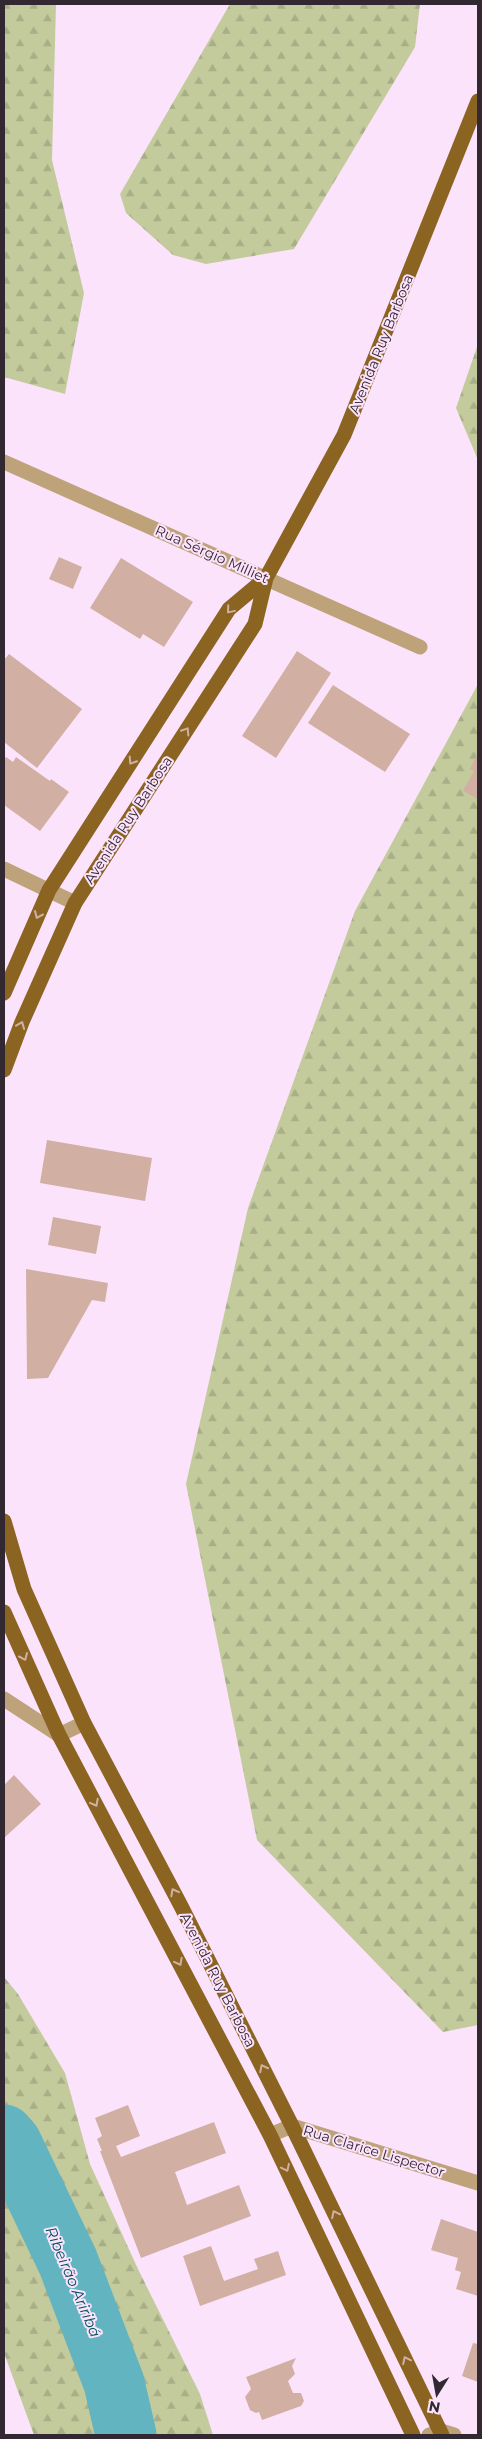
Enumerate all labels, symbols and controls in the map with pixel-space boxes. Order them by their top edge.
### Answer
street label: Avenida Ruy Barbosa [345,272,417,416]
street label: Rua Sérgio Milliet [152,521,272,587]
one-way arrow [226,605,235,614]
one-way arrow [179,728,189,737]
street label: Avenida Ruy Barbosa [80,753,176,887]
one-way arrow [129,756,138,765]
one-way arrow [34,910,45,919]
one-way arrow [15,1021,25,1030]
one-way arrow [17,1651,27,1660]
one-way arrow [89,1797,99,1806]
one-way arrow [170,1888,180,1897]
street label: Avenida Ruy Barbosa [176,1910,260,2050]
one-way arrow [173,1956,183,1965]
one-way arrow [259,2064,269,2073]
street label: Rua Clarice Lispector [301,2121,447,2181]
one-way arrow [280,2163,290,2172]
one-way arrow [331,2210,341,2219]
water label: Ribeirão Ariribá [42,2224,105,2340]
one-way arrow [402,2356,412,2365]
north arrow [412,2369,462,2419]
text: N [427,2397,442,2417]

